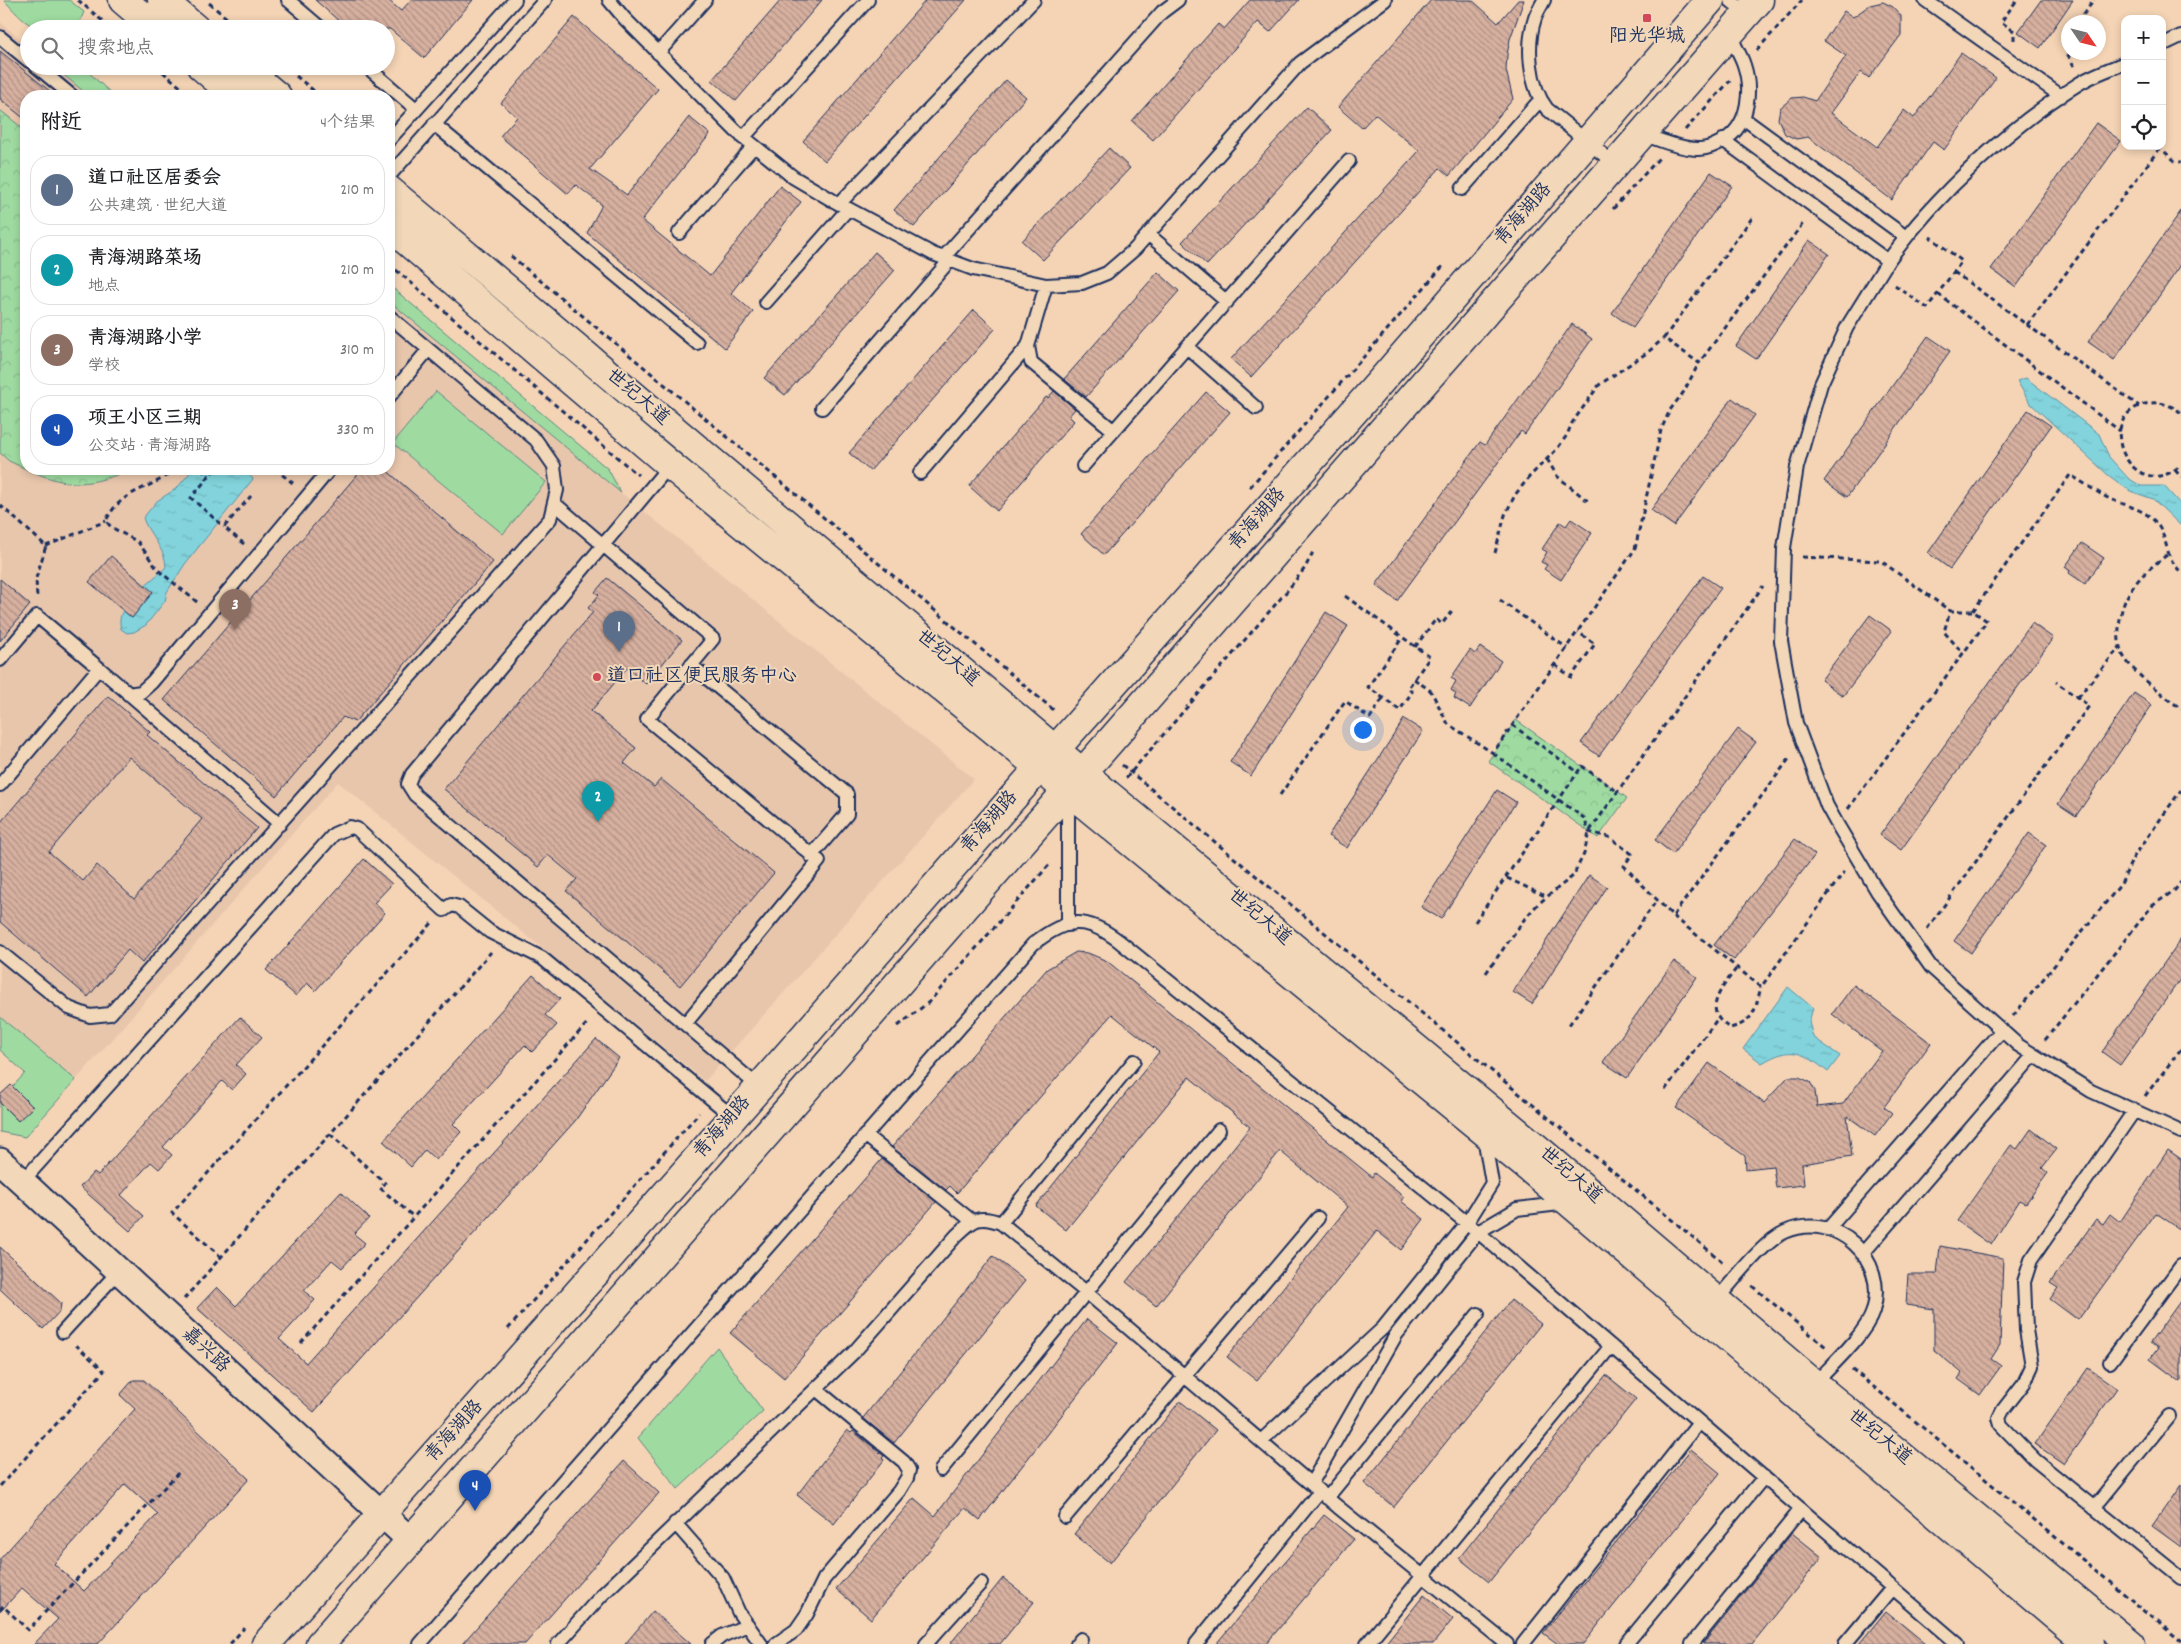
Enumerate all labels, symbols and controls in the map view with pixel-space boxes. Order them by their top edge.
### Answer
marker: 阳光华城 [1641,12,1653,24]
north arrow [2061,15,2106,60]
map controls [2121,15,2166,150]
button: + [2121,15,2166,60]
search box [20,20,395,75]
place label: 阳光华城 [1609,24,1685,51]
icon: search [38,34,66,62]
text: 搜索地点 [78,36,154,63]
button: − [2121,60,2166,105]
button: locate [2121,105,2166,150]
text: 附近 [40,109,82,139]
text: 4个结果 [320,112,375,135]
text: 道口社区居委会 [88,166,221,193]
street label: 青海湖路 [1489,177,1559,253]
text: 1 [55,179,59,202]
text: 210 m [340,179,374,202]
text: 公共建筑 · 世纪大道 [88,195,227,218]
text: 青海湖路菜场 [88,246,202,273]
text: 2 [54,259,61,282]
text: 210 m [340,259,374,282]
text: 地点 [88,275,120,298]
text: 青海湖路小学 [88,326,202,353]
text: 3 [53,339,61,362]
text: 310 m [340,339,374,362]
text: 学校 [88,355,120,378]
street label: 世纪大道 [599,363,675,433]
text: 项王小区三期 [88,406,202,433]
text: 4 [54,419,60,442]
text: 330 m [336,419,374,442]
text: 公交站 · 青海湖路 [88,435,211,458]
street label: 青海湖路 [1223,482,1293,558]
pin: 3 [219,589,251,630]
pin: 1 [603,611,635,652]
street label: 世纪大道 [909,624,985,694]
place label: 道口社区便民服务中心 [607,664,797,691]
marker: 道口社区便民服务中心 [591,671,603,683]
your location [1350,717,1376,743]
pin: 2 [582,781,614,822]
street label: 青海湖路 [955,785,1025,861]
street label: 世纪大道 [1221,883,1297,953]
street label: 青海湖路 [688,1090,758,1166]
street label: 世纪大道 [1532,1141,1608,1211]
street label: 嘉兴路 [175,1322,235,1380]
street label: 青海湖路 [420,1395,490,1469]
street label: 世纪大道 [1841,1404,1917,1472]
pin: 4 [459,1470,491,1511]

